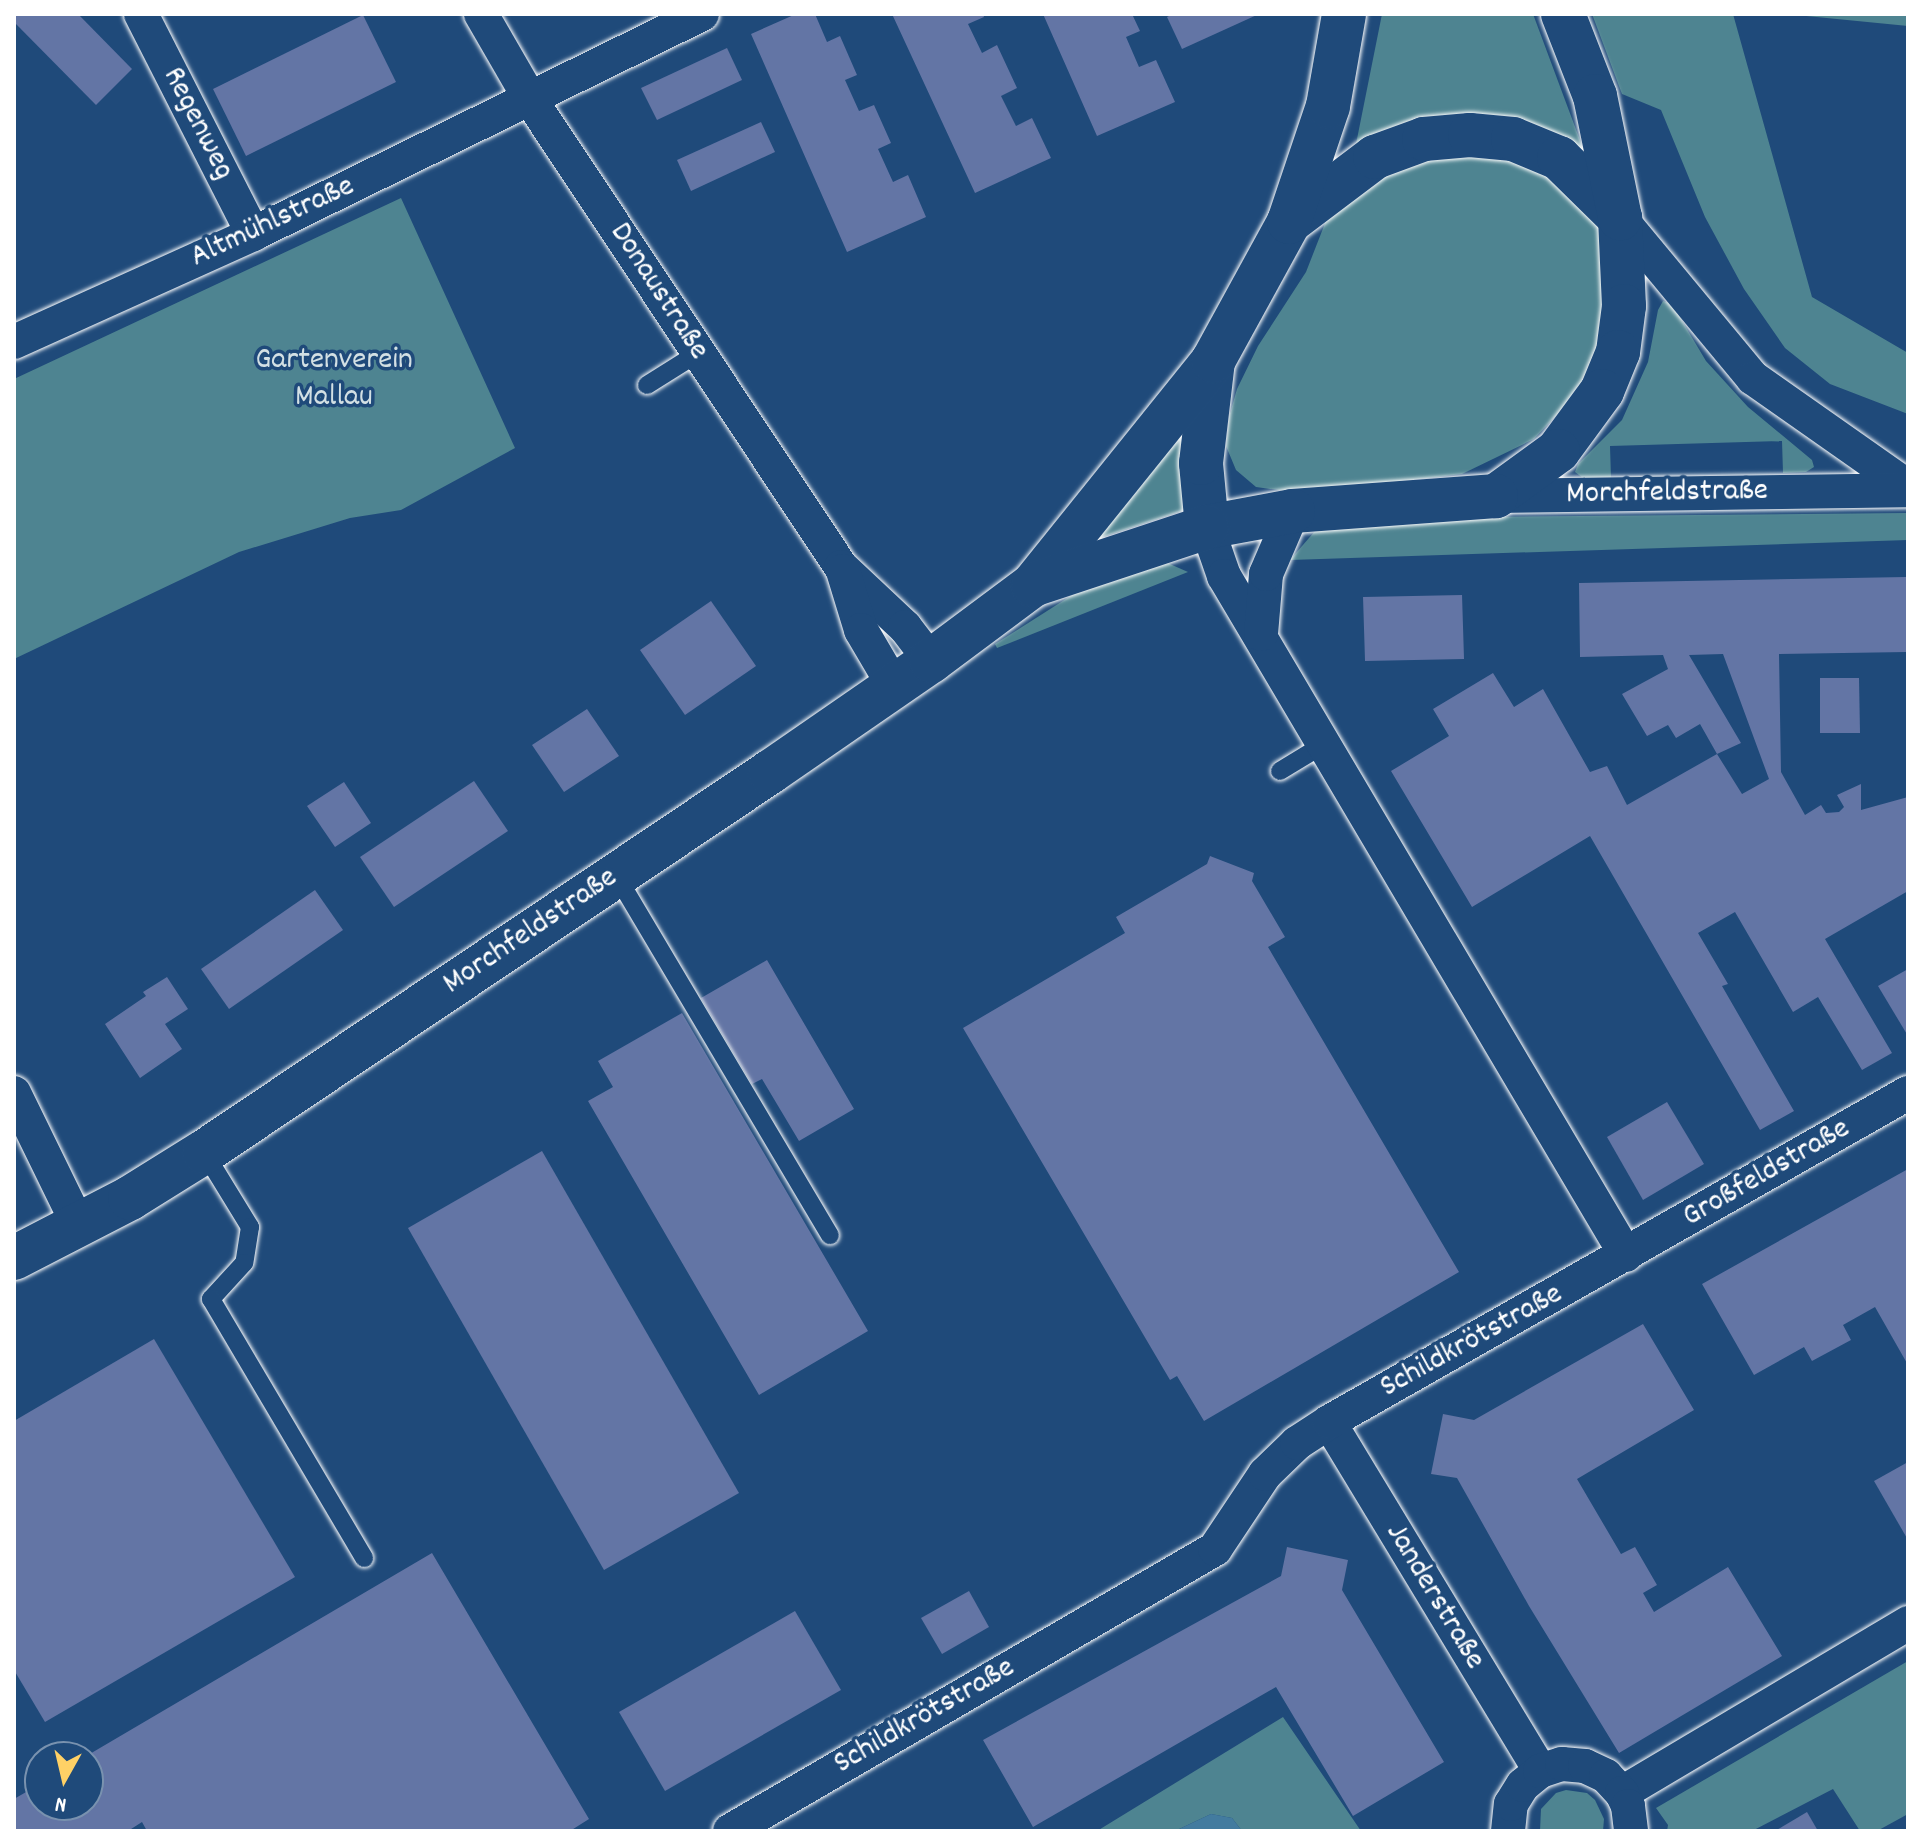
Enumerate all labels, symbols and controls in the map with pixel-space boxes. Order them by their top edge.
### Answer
street label: Regenweg [152,61,242,187]
street label: Altmühlstraße [185,168,361,278]
street label: Donaustraße [599,216,717,368]
park label: Gartenverein Mallau [255,343,413,418]
street label: Morchfeldstraße [1566,473,1768,515]
street label: Morchfeldstraße [437,860,625,1004]
street label: Großfeldstraße [1676,1111,1858,1237]
street label: Schildkrötstraße [1374,1276,1570,1408]
street label: Janderstraße [1375,1517,1493,1677]
street label: Schildkrötstraße [828,1650,1022,1784]
north arrow [24,1741,104,1821]
text: N [53,1787,68,1819]

